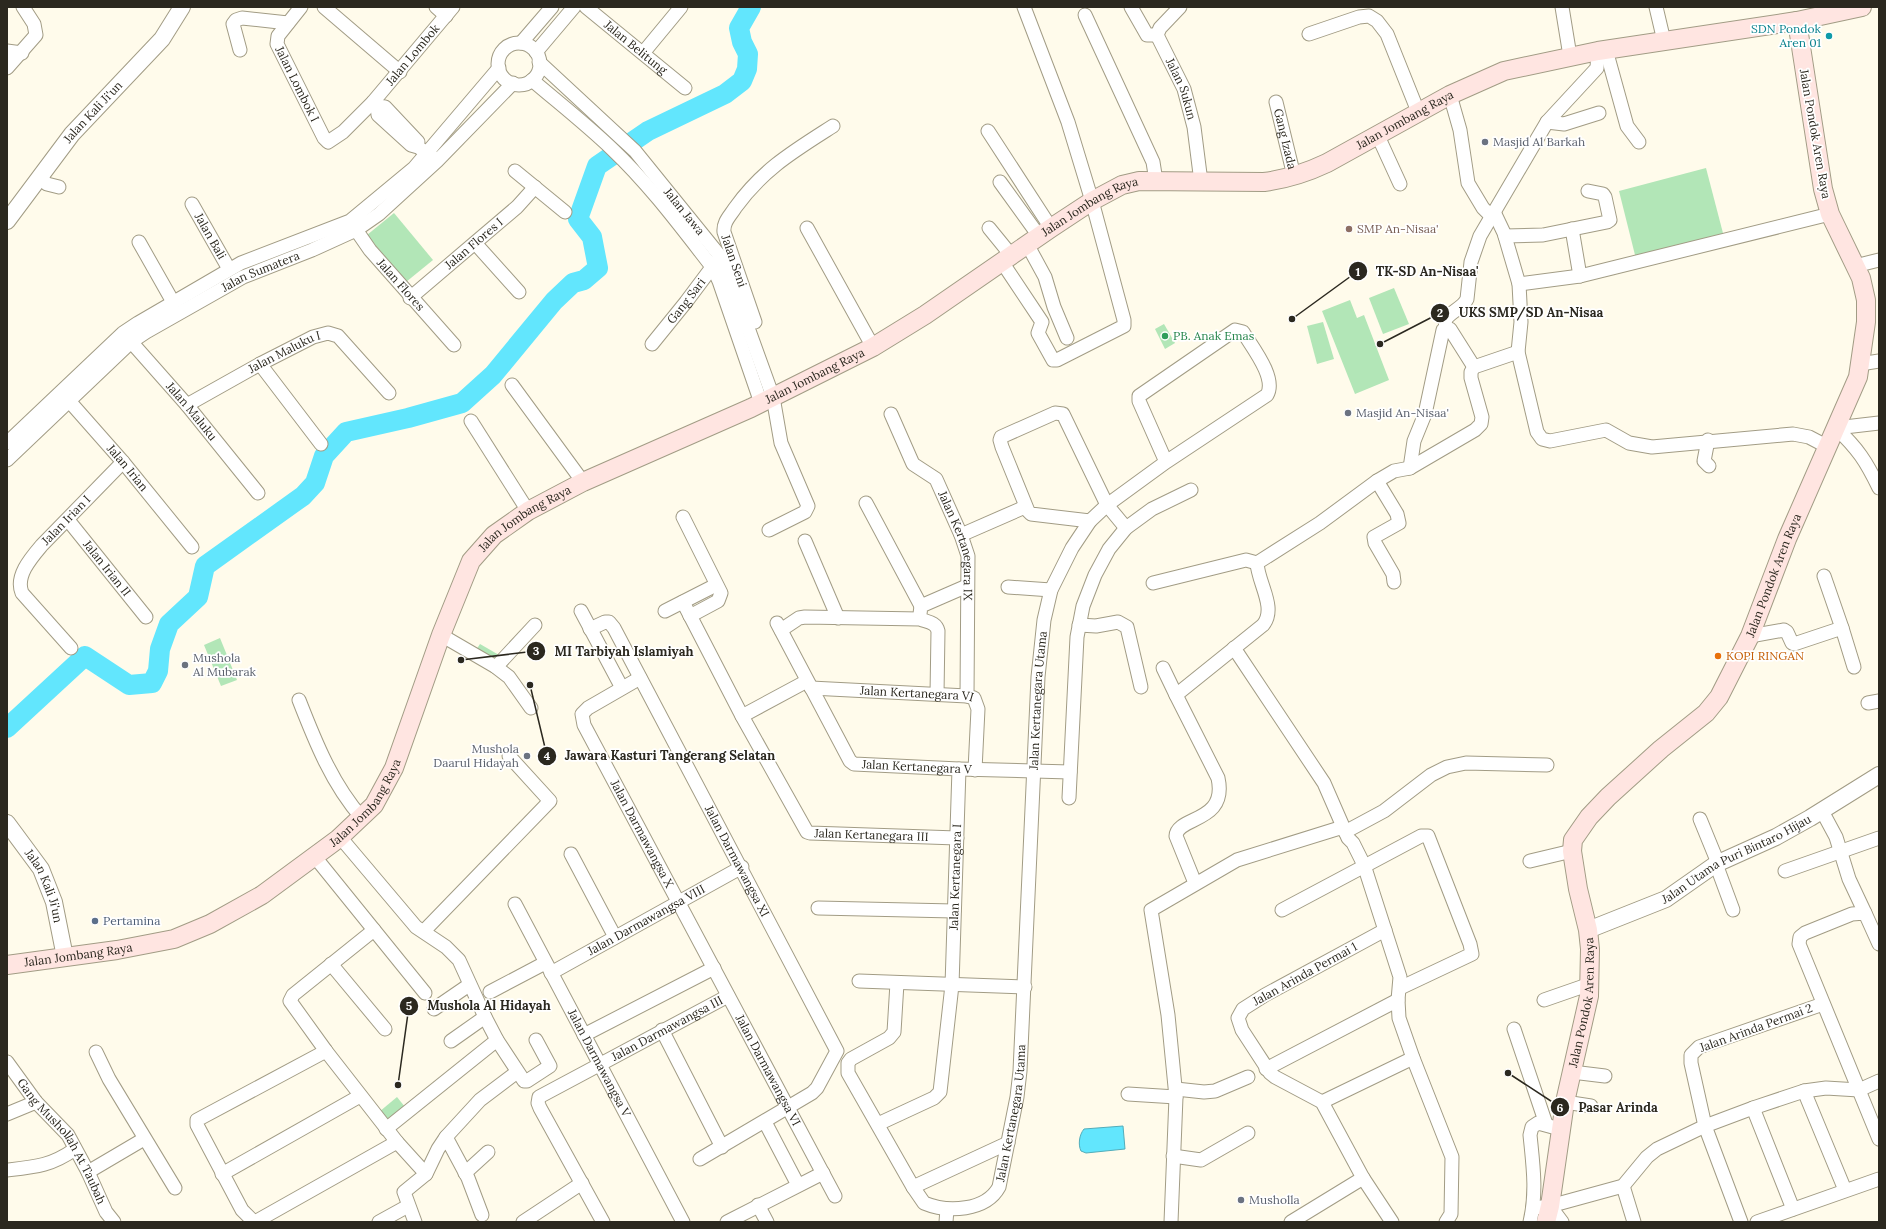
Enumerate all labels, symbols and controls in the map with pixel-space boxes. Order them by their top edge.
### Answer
street label: Jalan Belitung [601,16,671,78]
street label: Jalan Lombok [382,20,443,89]
place label: SDN Pondok Aren 01 [1751,21,1822,50]
marker: SDN Pondok Aren 01 [1824,31,1834,41]
street label: Jalan Lombok I [272,43,323,124]
street label: Jalan Sukun [1162,54,1200,121]
street label: Jalan Pondok Aren Raya [1797,67,1834,200]
street label: Jalan Kali Ji'un [59,78,125,146]
street label: Jalan Jombang Raya [1353,86,1456,153]
street label: Gang Izada [1271,107,1300,171]
place label: Masjid Al Barkah [1493,134,1585,149]
marker: Masjid Al Barkah [1480,137,1490,147]
street label: Jalan Jombang Raya [1038,173,1139,240]
street label: Jalan Jawa [660,184,708,238]
street label: Jalan Bali [191,209,230,262]
street label: Jalan Flores I [441,214,506,273]
place label: SMP An-Nisaa' [1357,221,1439,236]
marker: SMP An-Nisaa' [1344,224,1354,234]
street label: Jalan Seni [718,232,750,289]
street label: Jalan Sumatera [218,248,302,295]
street label: Jalan Flores [373,255,428,314]
callout: TK-SD An-Nisaa' [1348,259,1487,284]
text: TK-SD An-Nisaa' [1376,263,1478,280]
text: 1 [1356,264,1361,279]
street label: Gang Sari [663,275,708,327]
callout: UKS SMP/SD An-Nisaa [1430,300,1611,325]
text: UKS SMP/SD An-Nisaa [1459,304,1603,321]
text: 2 [1437,305,1443,320]
street label: Jalan Maluku I [245,327,322,377]
place label: PB. Anak Emas [1173,328,1255,343]
marker: PB. Anak Emas [1160,331,1170,341]
street label: Jalan Jombang Raya [762,345,867,407]
street label: Jalan Maluku [163,378,221,443]
place label: Masjid An-Nisaa' [1356,405,1449,420]
marker: Masjid An-Nisaa' [1343,408,1353,418]
street label: Jalan Irian [103,440,152,494]
street label: Jalan Jombang Raya [474,482,573,555]
street label: Jalan Kertanegara IX [935,487,976,601]
street label: Jalan Irian I [38,492,93,549]
street label: Jalan Pondok Aren Raya [1742,511,1804,640]
street label: Jalan Irian II [80,536,134,599]
street label: Jalan Kertanegara Utama [1026,630,1050,771]
callout: MI Tarbiyah Islamiyah [526,639,702,664]
text: 3 [533,643,540,658]
text: MI Tarbiyah Islamiyah [554,643,694,660]
place label: KOPI RINGAN [1726,648,1804,663]
place label: Mushola Al Mubarak [192,650,257,679]
marker: KOPI RINGAN [1713,651,1723,661]
marker: Mushola Al Mubarak [180,660,190,670]
street label: Jalan Kertanegara VI [859,682,976,705]
place label: Mushola Daarul Hidayah [433,741,519,770]
callout: Jawara Kasturi Tangerang Selatan [537,743,784,768]
text: Jawara Kasturi Tangerang Selatan [565,747,776,764]
text: 4 [544,748,551,763]
marker: Mushola Daarul Hidayah [522,751,532,761]
street label: Jalan Kertanegara V [860,756,973,776]
street label: Jalan Jombang Raya [326,757,404,850]
street label: Jalan Darmawangsa X [607,776,677,890]
street label: Jalan Darmawangsa XI [701,802,773,919]
street label: Jalan Utama Puri Bintaro Hijau [1659,811,1814,907]
street label: Jalan Kertanegara I [946,824,964,931]
street label: Jalan Kertanegara III [813,825,929,844]
street label: Jalan Kali Ji'un [21,845,66,924]
street label: Jalan Darmawangsa VIII [584,881,707,959]
place label: Pertamina [103,913,160,928]
marker: Pertamina [90,916,100,926]
street label: Jalan Pondok Aren Raya [1565,937,1597,1070]
street label: Jalan Jombang Raya [22,939,134,970]
street label: Jalan Arinda Permai 1 [1249,939,1360,1009]
street label: Jalan Darmawangsa III [608,992,725,1064]
callout: Mushola Al Hidayah [399,993,559,1018]
text: Mushola Al Hidayah [427,997,551,1014]
text: 5 [406,998,413,1013]
street label: Jalan Arinda Permai 2 [1696,1000,1814,1055]
street label: Jalan Darmawangsa V [564,1006,635,1120]
street label: Jalan Darmawangsa VI [732,1011,804,1128]
street label: Jalan Kertanegara Utama [992,1044,1028,1184]
street label: Gang Mushollah At Taubah [14,1075,109,1206]
callout: Pasar Arinda [1550,1095,1666,1120]
text: Pasar Arinda [1578,1099,1658,1116]
text: 6 [1557,1100,1564,1115]
place label: Musholla [1249,1192,1300,1207]
marker: Musholla [1236,1195,1246,1205]

